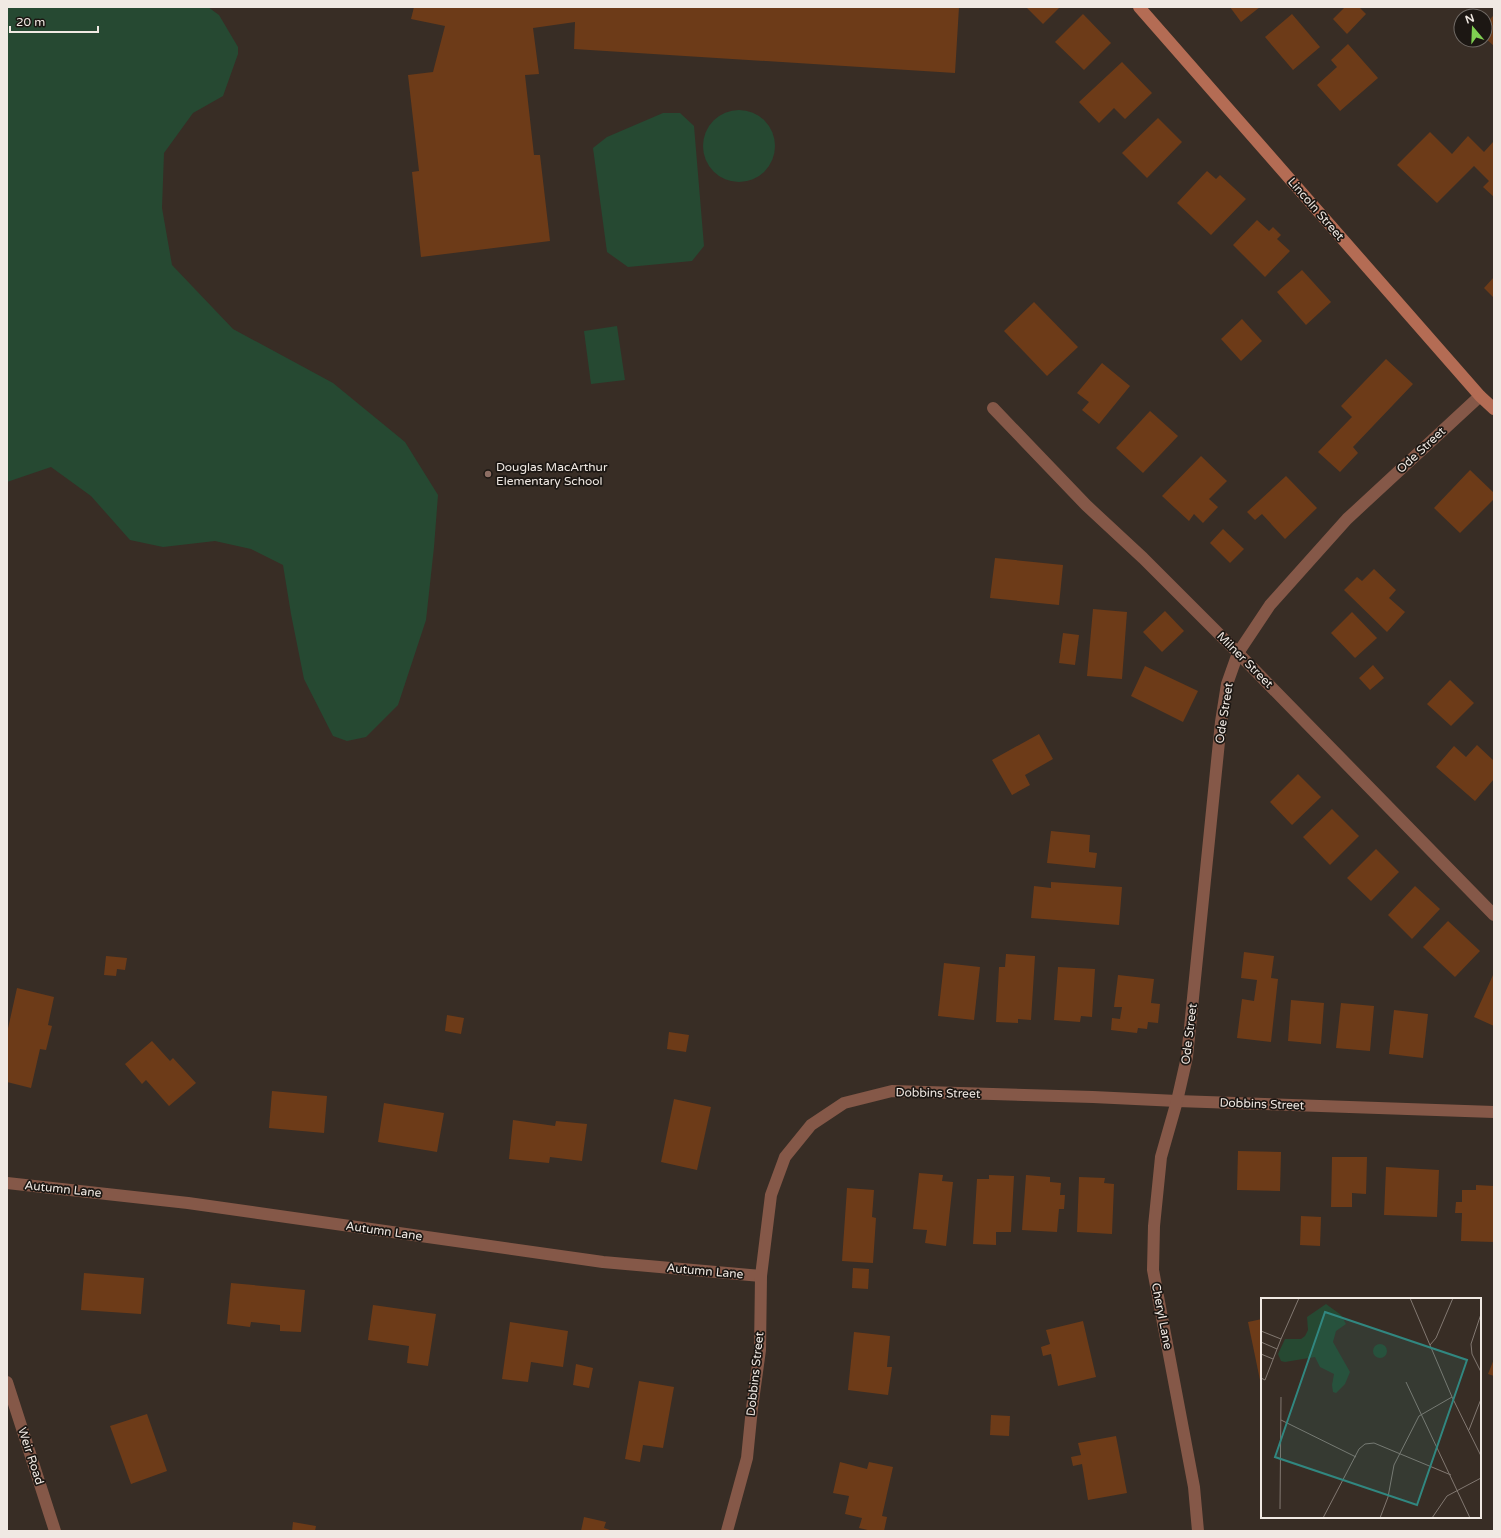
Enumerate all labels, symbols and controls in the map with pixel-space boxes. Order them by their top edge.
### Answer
scale bar [10,8,98,34]
north arrow [1453,8,1493,48]
text: N [1464,11,1476,27]
text: 20 m [16,15,45,29]
street label: Lincoln Street [1285,175,1347,244]
street label: Ode Street [1394,424,1448,476]
place label: Douglas MacArthur Elementary School [496,460,608,488]
marker: Douglas MacArthur Elementary School [483,469,493,479]
street label: Milner Street [1214,629,1276,691]
street label: Ode Street [1212,681,1236,744]
street label: Ode Street [1178,1002,1200,1065]
street label: Dobbins Street [896,1085,981,1101]
street label: Dobbins Street [1219,1096,1305,1112]
street label: Autumn Lane [24,1178,102,1200]
street label: Autumn Lane [345,1219,423,1243]
street label: Autumn Lane [666,1261,744,1281]
street label: Cheryl Lane [1149,1282,1175,1351]
inset map [1261,1298,1481,1518]
street label: Dobbins Street [744,1331,766,1417]
street label: Weir Road [15,1426,47,1486]

